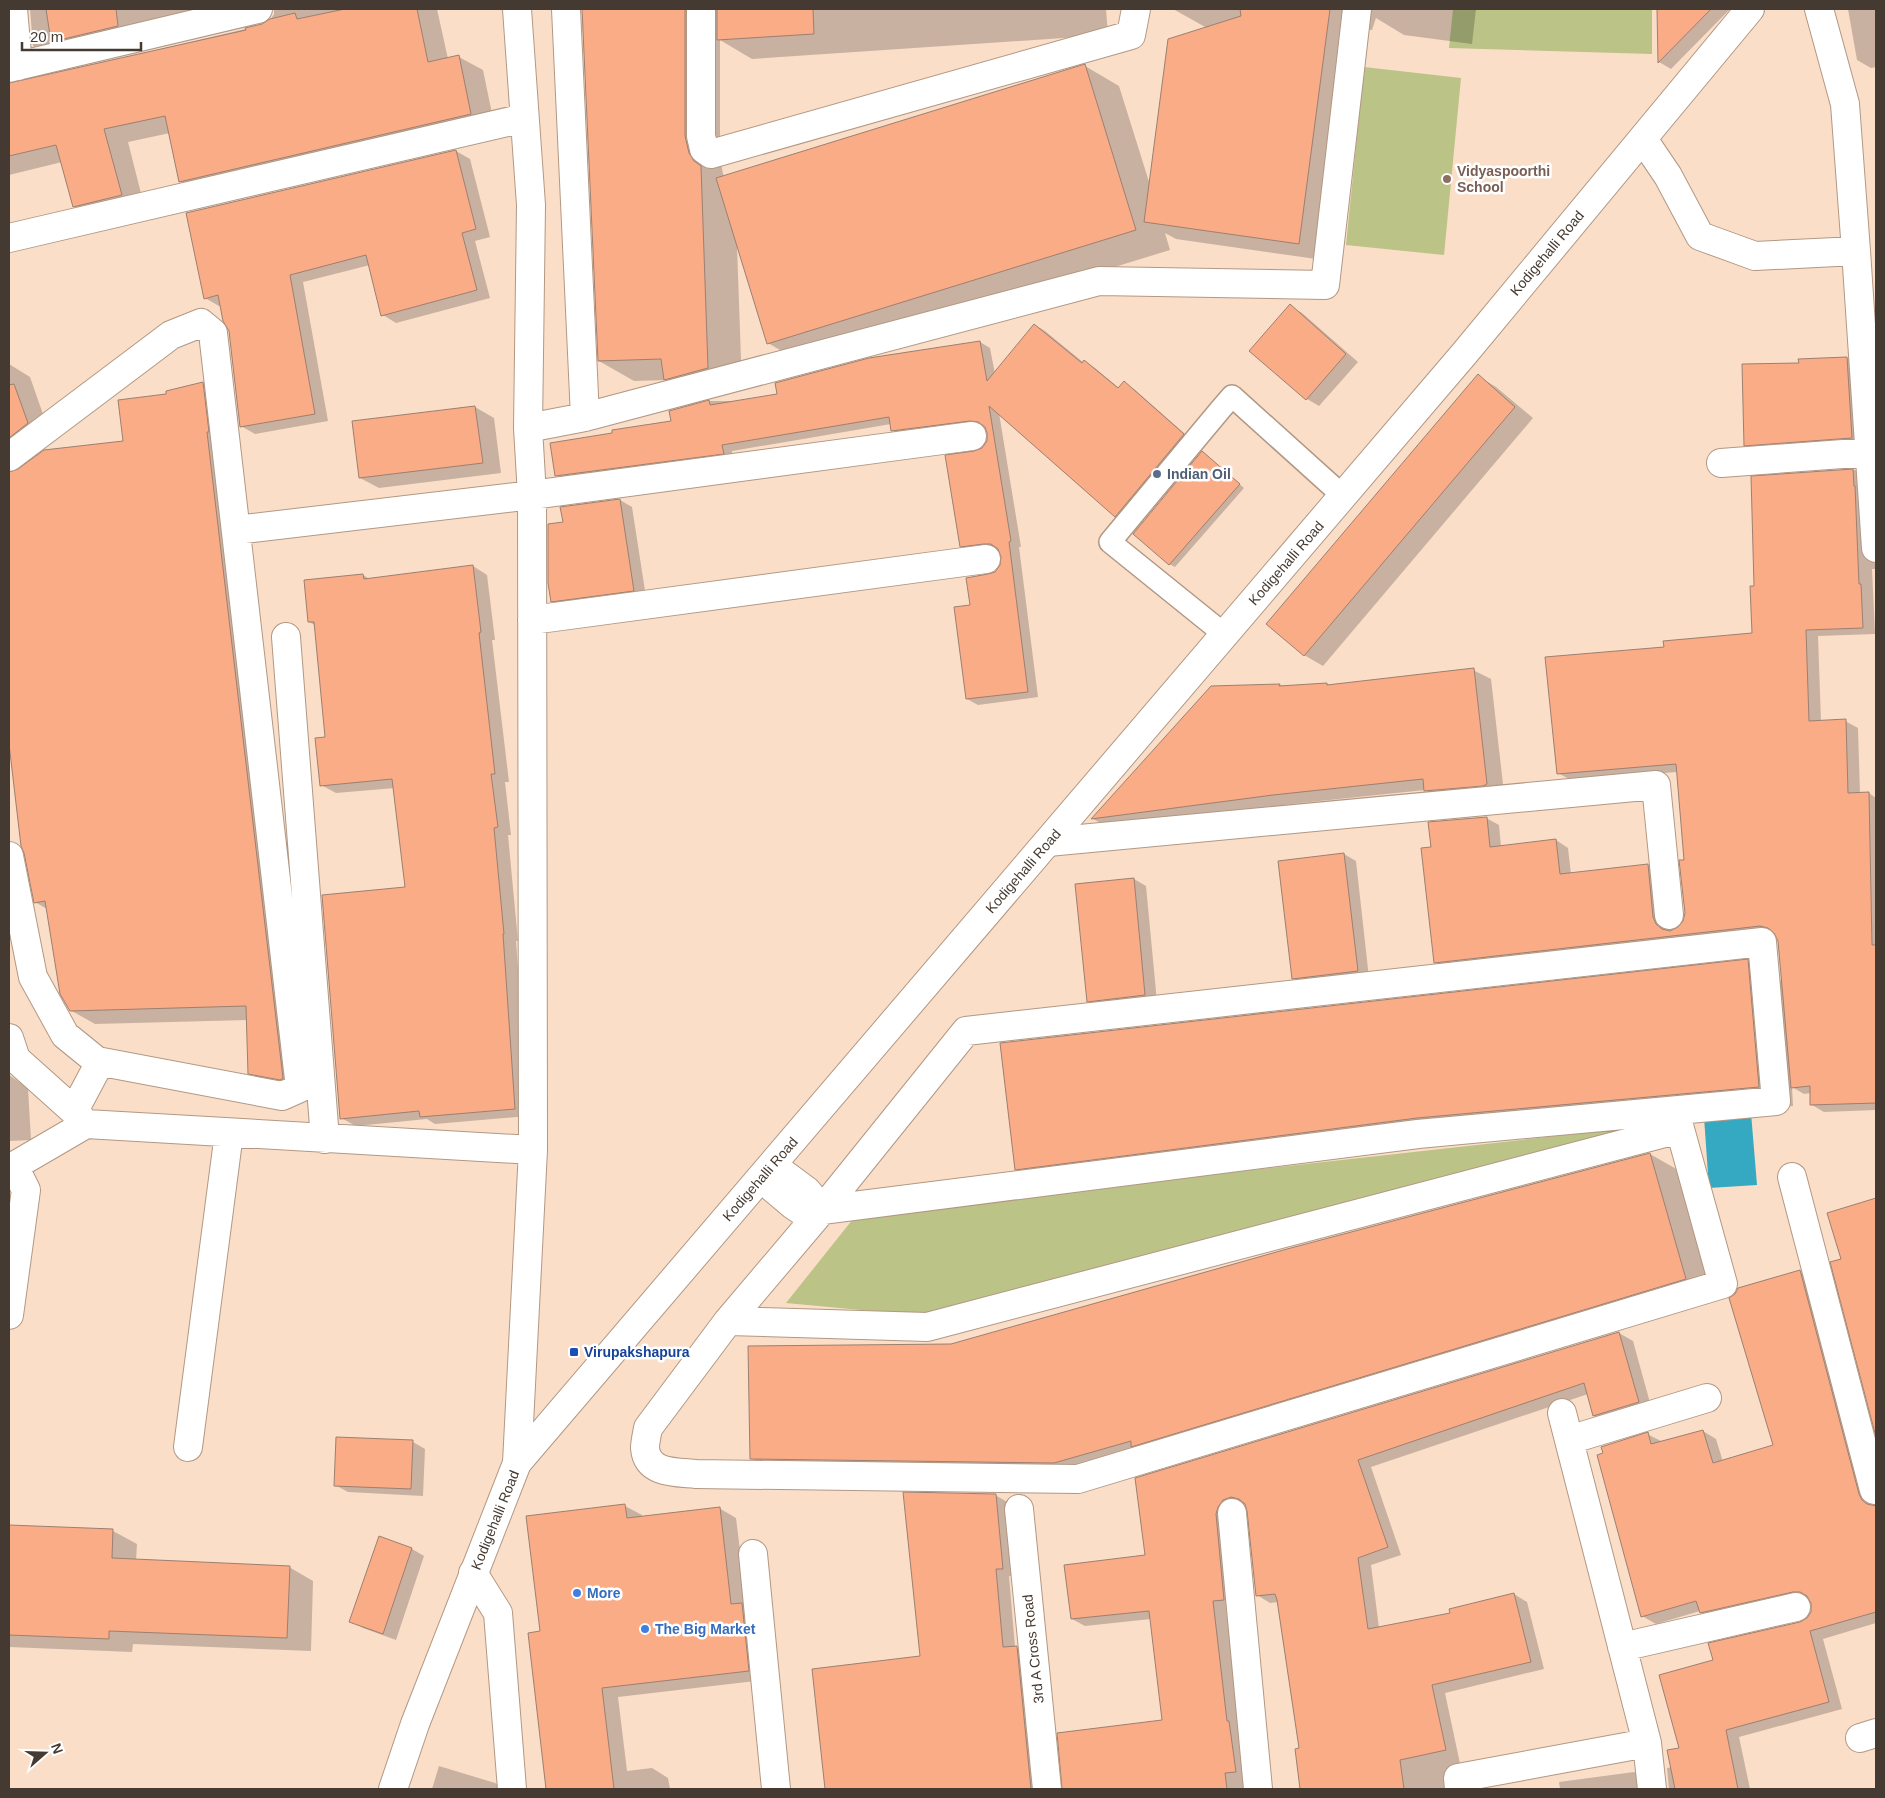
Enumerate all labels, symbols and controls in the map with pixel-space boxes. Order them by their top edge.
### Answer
scale bar [22,20,141,52]
text: 20 m [30,28,63,45]
place label: Vidyaspoorthi School [1457,163,1550,195]
marker: Vidyaspoorthi School [1441,173,1453,185]
street label: Kodigehalli Road [1507,207,1587,299]
place label: Indian Oil [1167,466,1231,482]
marker: Indian Oil [1151,468,1163,480]
street label: Kodigehalli Road [1245,518,1327,608]
street label: Kodigehalli Road [982,826,1064,916]
street label: Kodigehalli Road [719,1134,801,1224]
place label: Virupakshapura [584,1344,690,1360]
marker: Virupakshapura [568,1346,580,1358]
street label: Kodigehalli Road [468,1468,522,1572]
place label: More [587,1585,621,1601]
marker: More [571,1587,583,1599]
street label: 3rd A Cross Road [1019,1594,1047,1704]
place label: The Big Market [655,1621,756,1637]
marker: The Big Market [639,1623,651,1635]
north arrow [20,1728,70,1778]
text: N [48,1741,66,1756]

